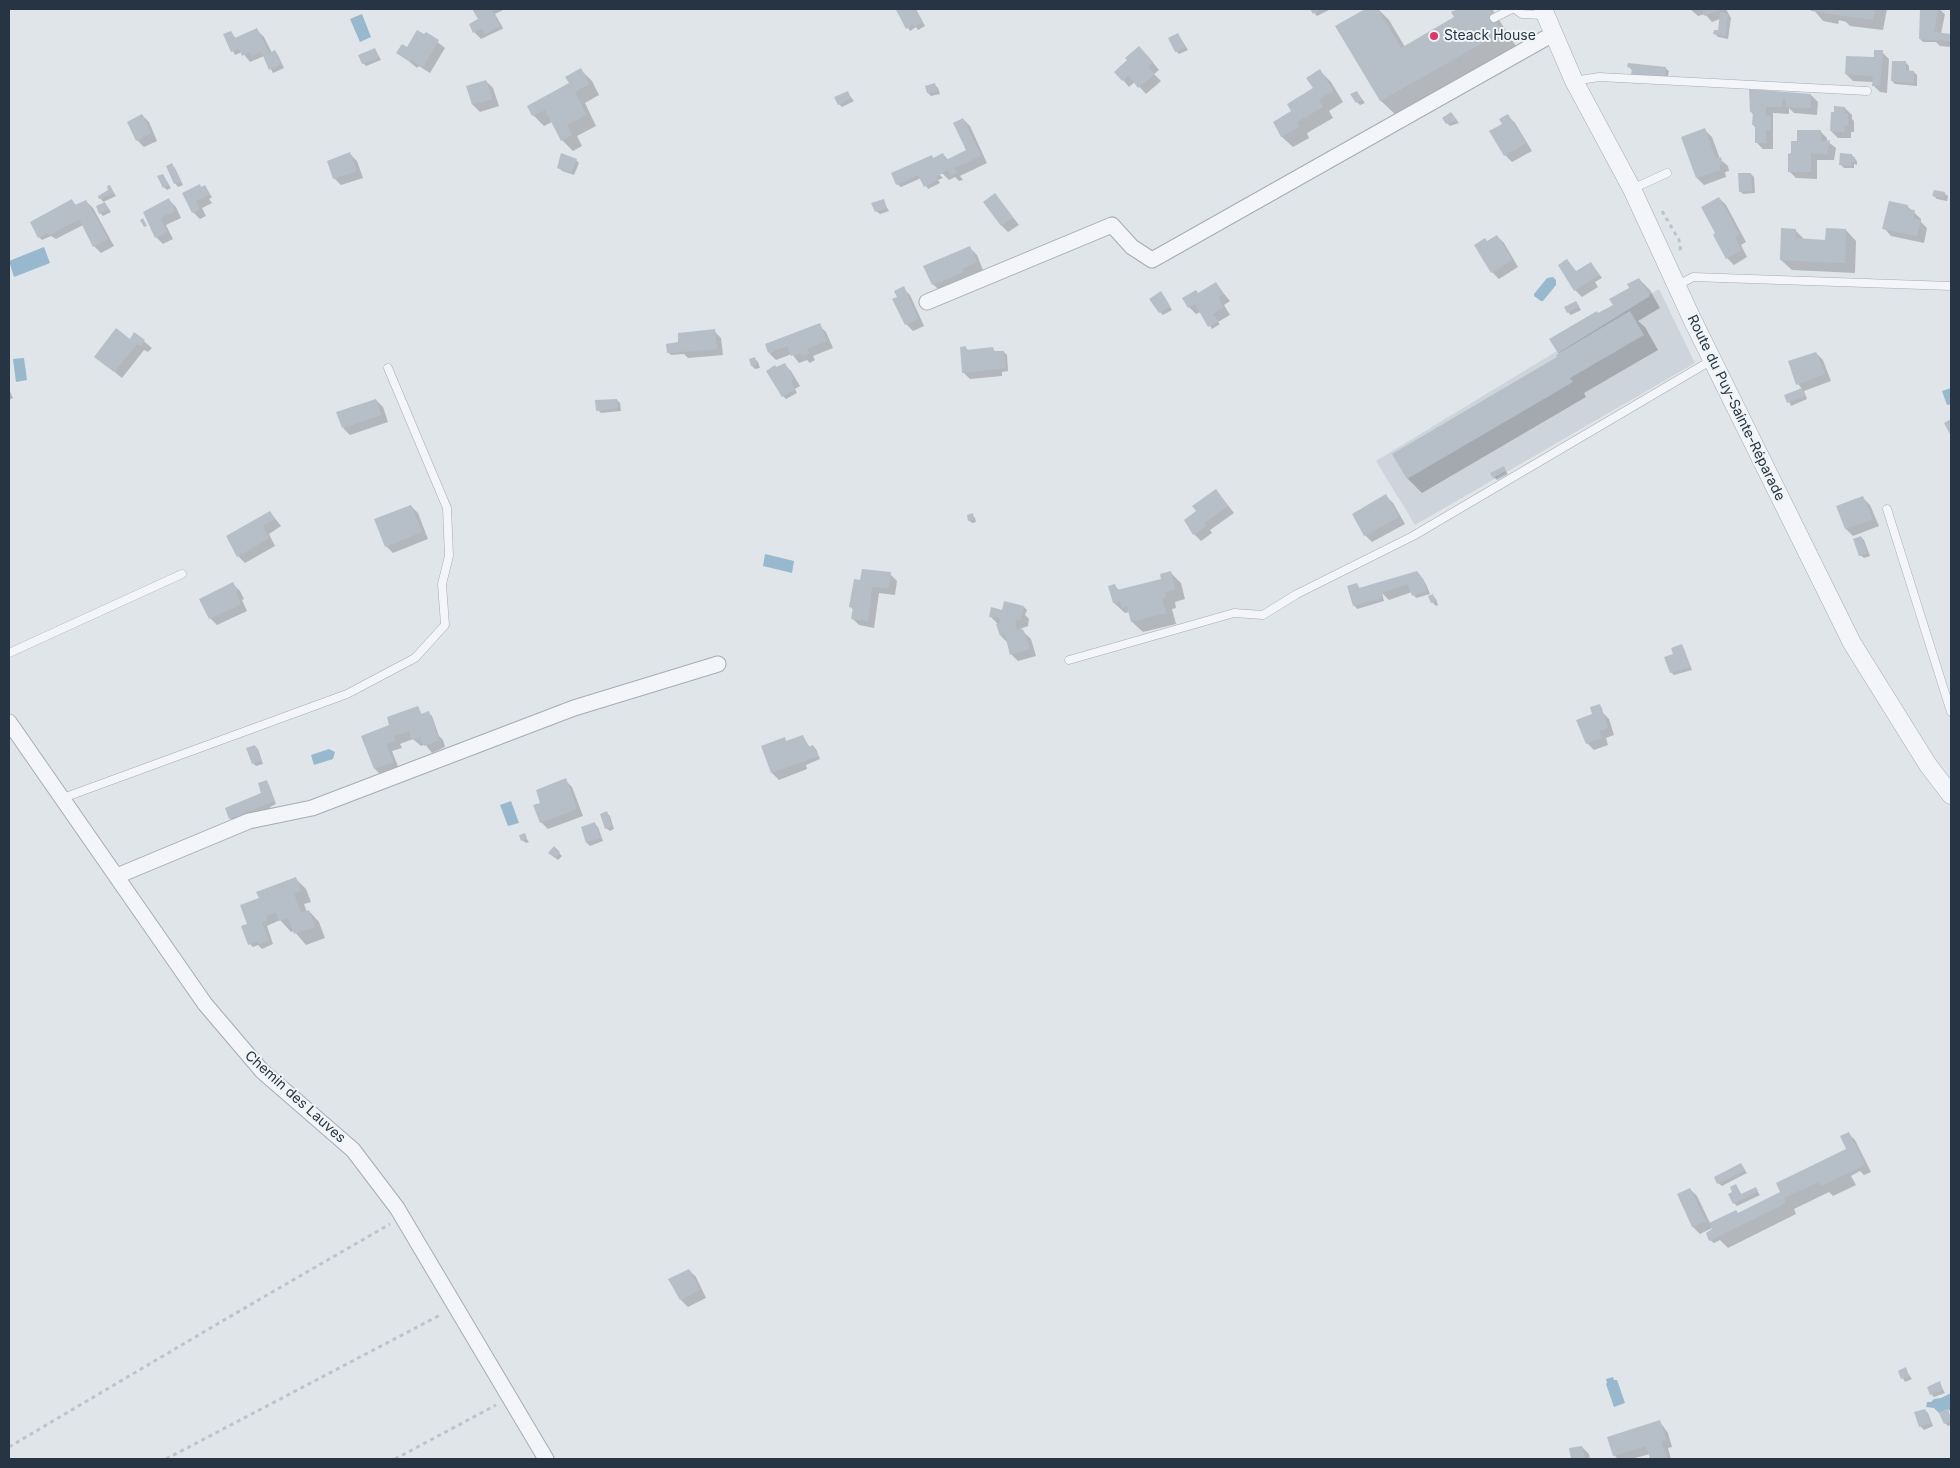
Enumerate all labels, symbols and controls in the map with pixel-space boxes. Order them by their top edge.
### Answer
place label: Steack House [1444,28,1536,44]
marker: Steack House [1428,30,1440,42]
street label: Route du Puy-Sainte-Réparade [1684,312,1788,504]
street label: Chemin des Lauves [241,1047,349,1147]

